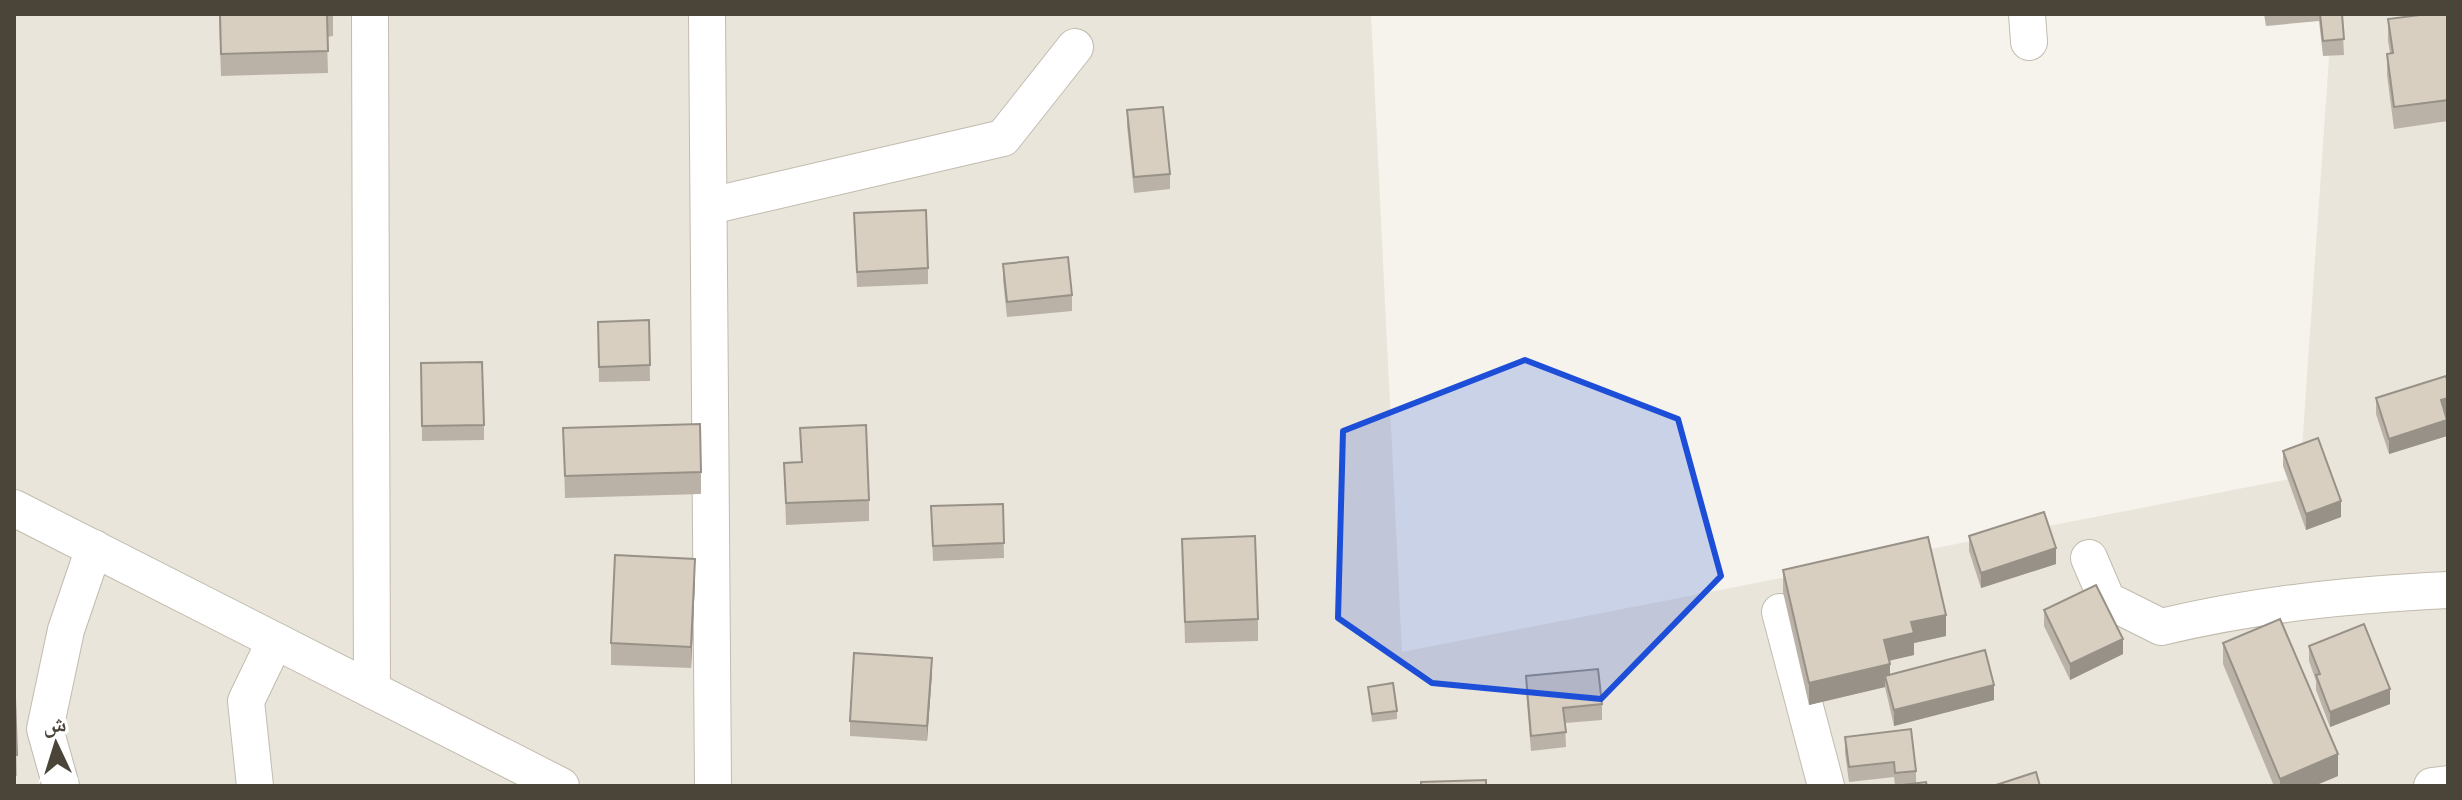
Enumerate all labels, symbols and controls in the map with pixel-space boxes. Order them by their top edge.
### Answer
north arrow [16,704,96,784]
text: ش [42,709,67,740]

